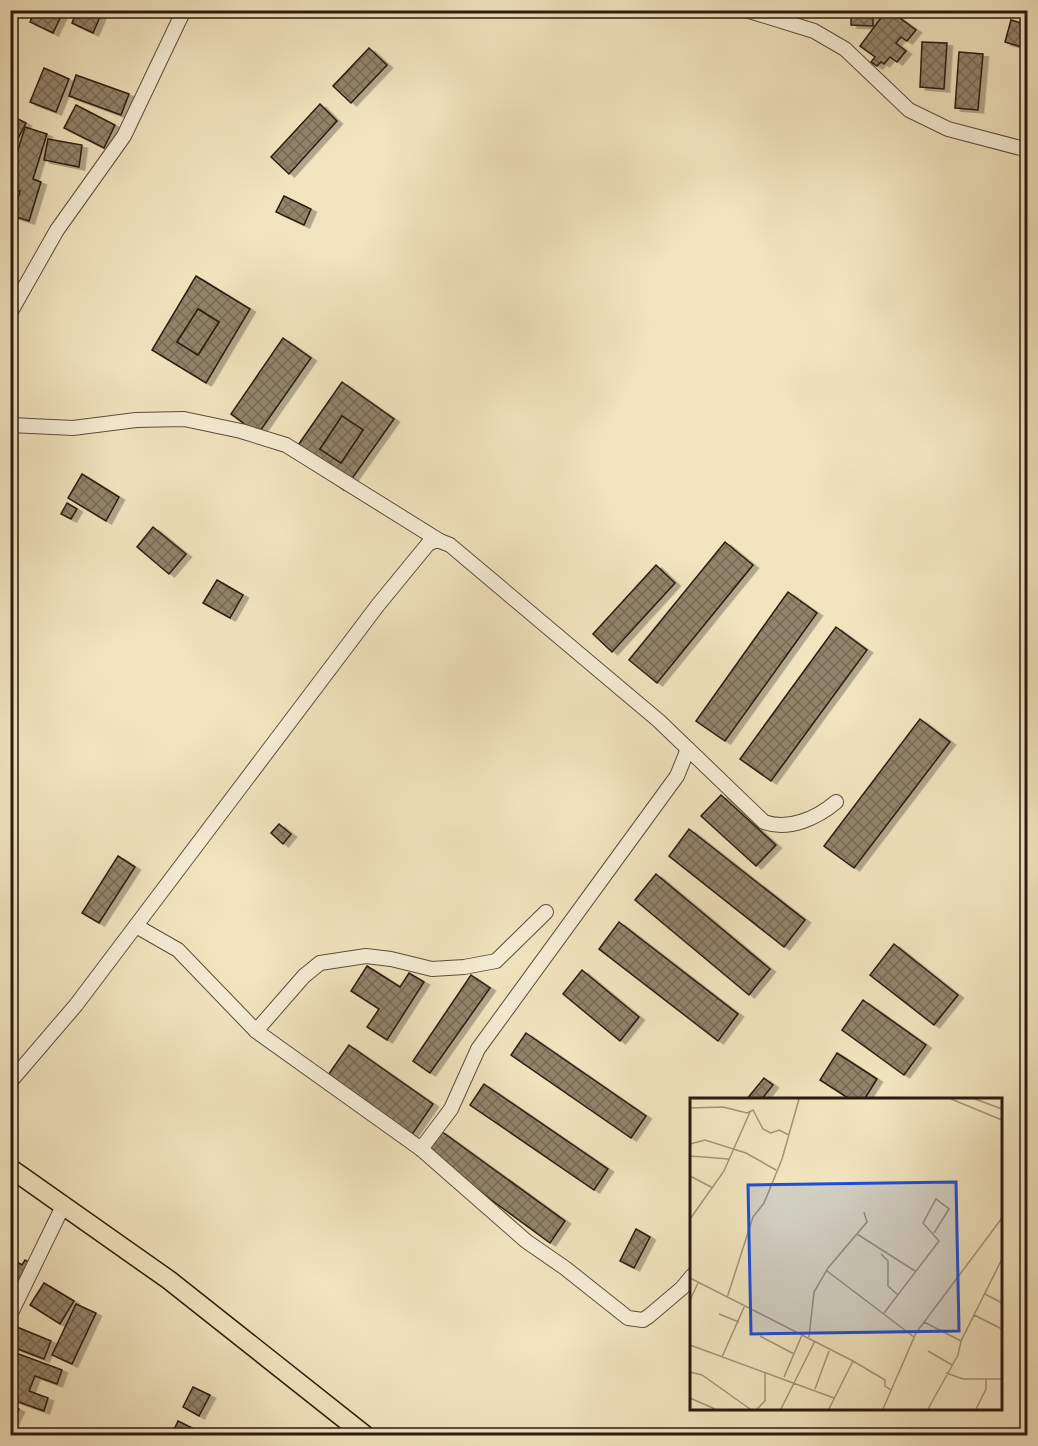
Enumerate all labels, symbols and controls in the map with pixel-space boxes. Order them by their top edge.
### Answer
inset map [690,1098,1002,1410]

